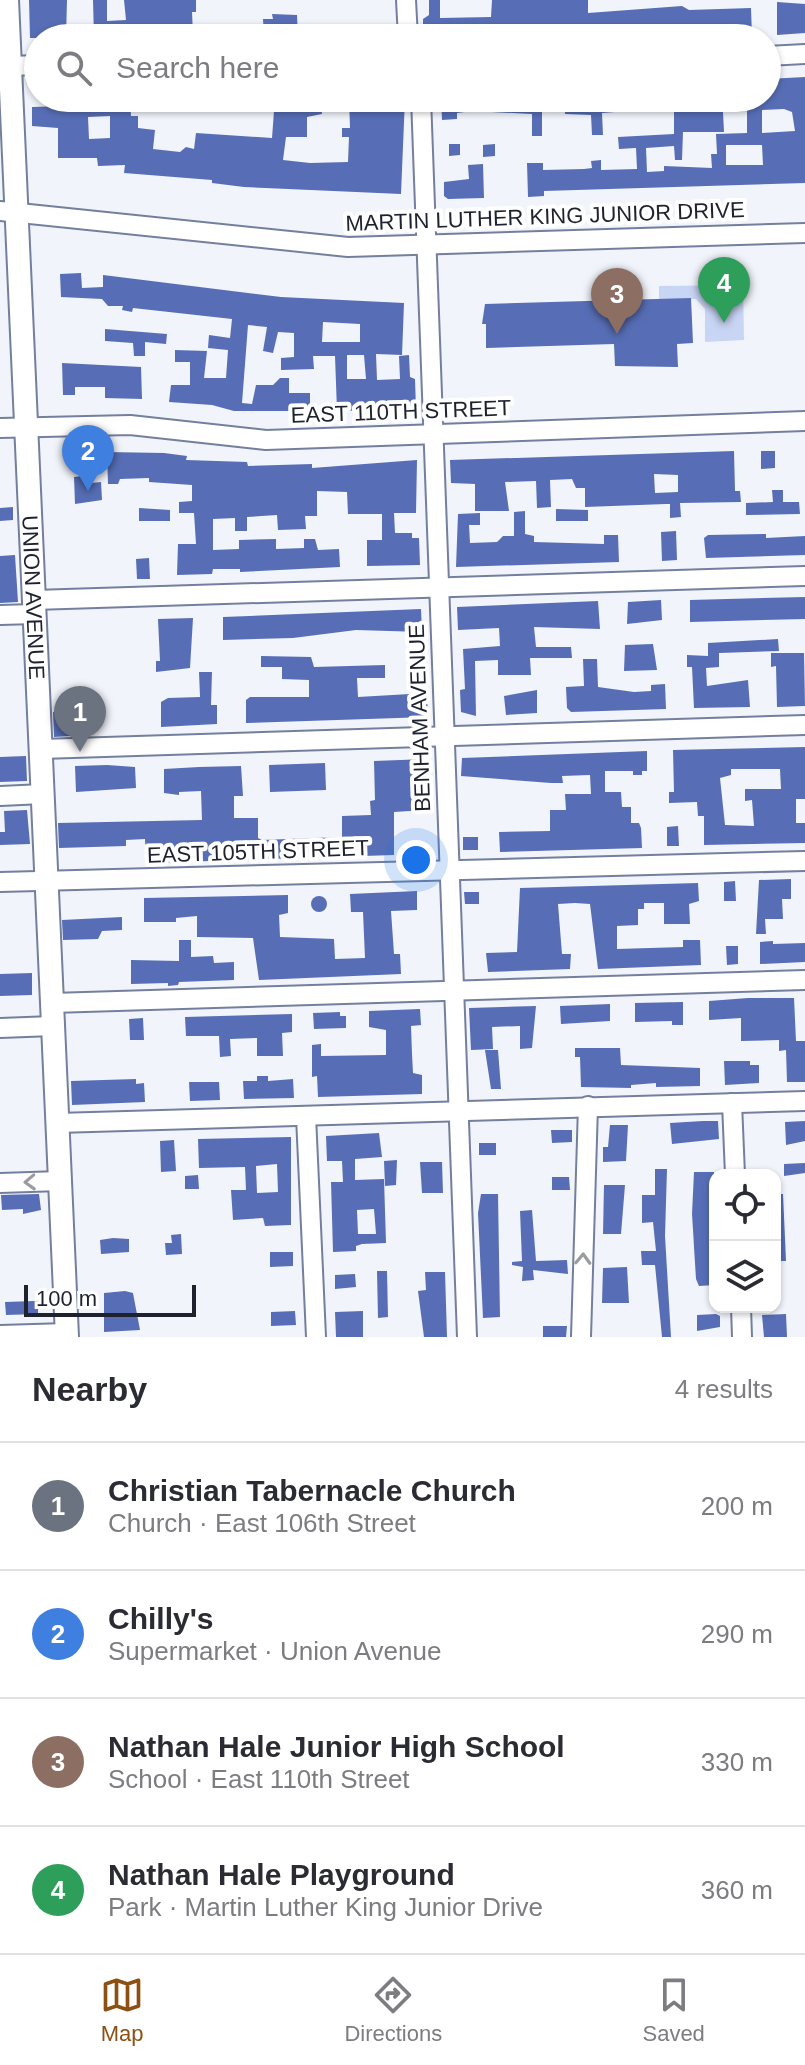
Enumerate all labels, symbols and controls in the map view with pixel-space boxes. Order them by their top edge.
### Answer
search box [24,24,781,112]
icon: search [52,46,96,90]
text: Search here [116,51,279,84]
street label: MARTIN LUTHER KING JUNIOR DRIVE [345,197,745,236]
pin: 4 [698,257,750,323]
pin: 3 [591,268,643,334]
street label: EAST 110TH STREET [290,395,512,428]
pin: 2 [62,425,114,491]
street label: UNION AVENUE [17,515,49,680]
street label: BENHAM AVENUE [404,624,435,812]
pin: 1 [54,686,106,752]
street label: EAST 105TH STREET [147,835,369,868]
your location [396,840,436,880]
map controls [709,1169,781,1313]
button: locate [709,1169,781,1241]
one-way arrow [23,1174,36,1191]
button: layers [709,1241,781,1313]
one-way arrow [575,1252,592,1265]
scale bar [24,1281,196,1317]
text: 100 m [36,1286,97,1311]
text: Nearby [32,1370,147,1408]
text: 4 results [675,1374,773,1404]
text: Christian Tabernacle Church [108,1474,516,1507]
text: 1 [51,1491,65,1521]
text: 200 m [701,1491,773,1521]
text: Church · East 106th Street [108,1508,416,1538]
text: Chilly's [108,1602,214,1635]
text: 2 [51,1619,65,1649]
text: 290 m [701,1619,773,1649]
text: Supermarket · Union Avenue [108,1636,441,1666]
text: Nathan Hale Junior High School [108,1730,565,1763]
text: 3 [51,1747,65,1777]
text: 330 m [701,1747,773,1777]
text: School · East 110th Street [108,1764,410,1794]
text: Nathan Hale Playground [108,1858,455,1891]
text: 4 [51,1875,65,1905]
text: 360 m [701,1875,773,1905]
text: Park · Martin Luther King Junior Drive [108,1892,543,1922]
tab: Map [100,1973,144,2047]
tab: Directions [344,1973,442,2047]
tab: Saved [642,1973,705,2047]

